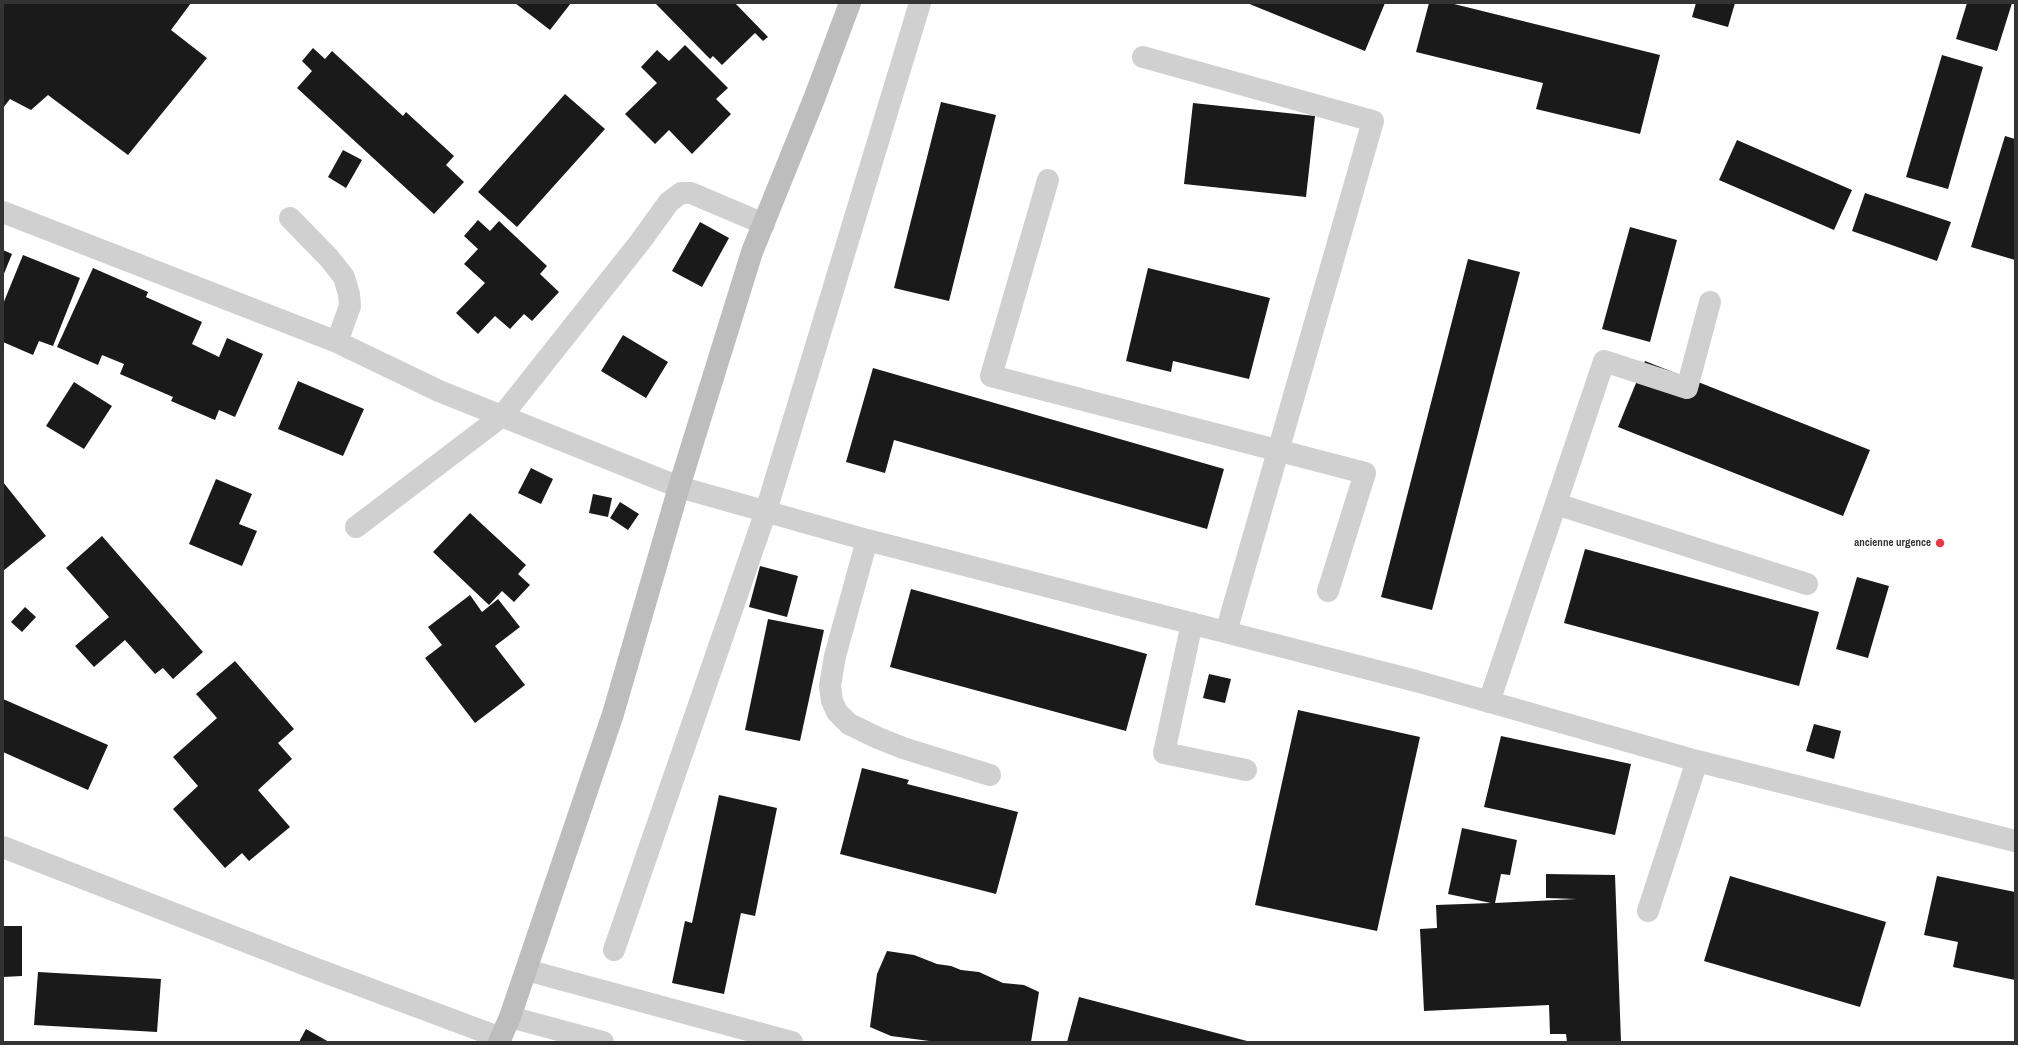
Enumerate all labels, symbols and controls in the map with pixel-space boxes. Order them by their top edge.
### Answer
place label: ancienne urgence [1854,536,1931,550]
marker: ancienne urgence [1934,537,1946,549]

